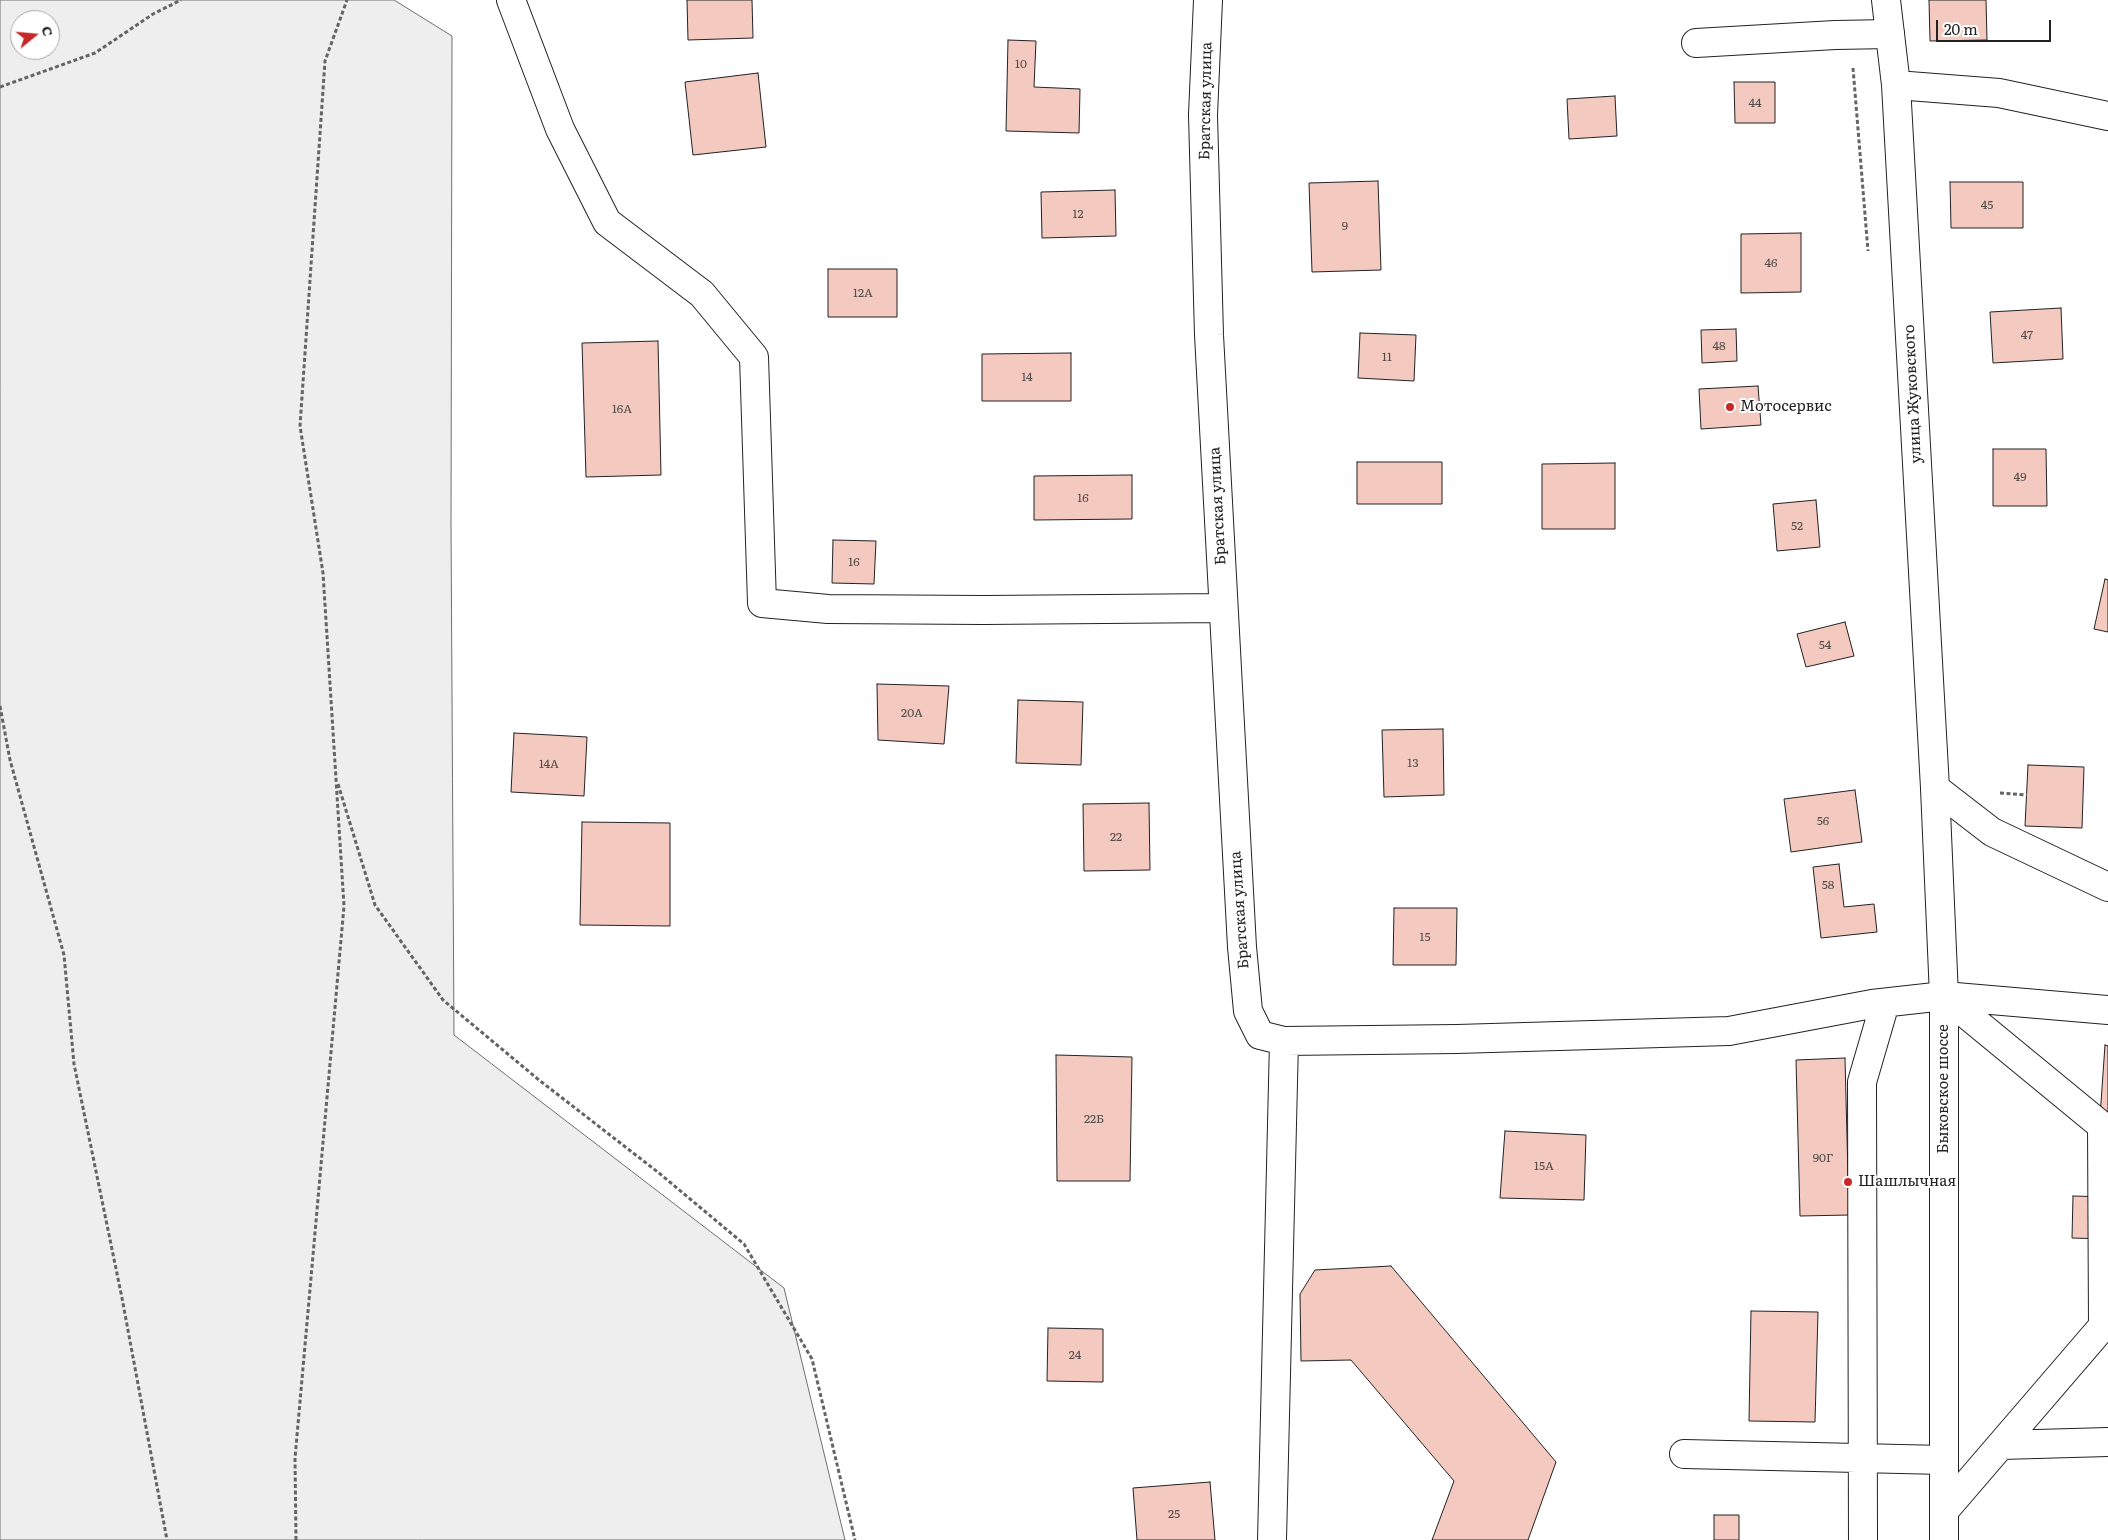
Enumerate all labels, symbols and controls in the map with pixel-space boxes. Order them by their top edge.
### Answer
north arrow [10,10,60,60]
scale bar [1938,10,2053,42]
text: 20 m [1944,17,1978,40]
text: С [37,23,59,39]
street label: Братская улица [1196,42,1216,160]
house number: 10 [1015,57,1027,71]
house number: 44 [1748,96,1762,110]
house number: 45 [1981,198,1993,212]
house number: 12 [1073,207,1083,221]
house number: 9 [1342,219,1348,233]
house number: 46 [1764,256,1778,270]
house number: 12А [853,286,873,300]
street label: улица Жуковского [1900,324,1926,464]
house number: 47 [2021,328,2033,342]
house number: 48 [1712,339,1726,353]
house number: 11 [1382,350,1392,364]
house number: 14 [1021,370,1033,384]
place label: Мотосервис [1740,398,1832,416]
marker: Мотосервис [1724,401,1736,413]
house number: 16А [612,402,632,416]
street label: Братская улица [1206,446,1230,566]
house number: 49 [2014,470,2026,484]
house number: 16 [1077,491,1089,505]
house number: 52 [1791,519,1803,533]
house number: 16 [848,555,860,569]
house number: 54 [1819,638,1831,652]
house number: 20А [901,706,923,720]
house number: 13 [1407,756,1419,770]
house number: 14А [539,757,559,771]
house number: 56 [1817,814,1829,828]
house number: 22 [1110,830,1122,844]
street label: Братская улица [1227,850,1253,970]
house number: 58 [1822,878,1834,892]
house number: 15 [1420,930,1430,944]
street label: Быковское шоссе [1935,1024,1953,1154]
house number: 22Б [1084,1112,1104,1126]
house number: 90Г [1813,1151,1833,1165]
house number: 15А [1534,1159,1554,1173]
place label: Шашлычная [1858,1173,1956,1191]
marker: Шашлычная [1842,1176,1854,1188]
house number: 24 [1069,1348,1081,1362]
house number: 25 [1168,1507,1180,1521]

